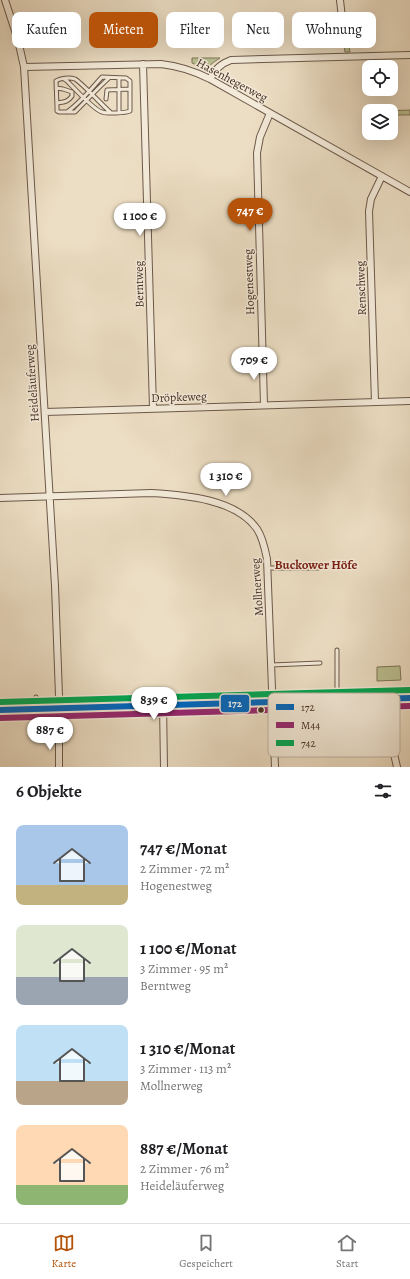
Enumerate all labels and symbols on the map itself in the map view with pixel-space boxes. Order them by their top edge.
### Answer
street label: Hasenhegerweg [194,54,270,106]
pin: 747 € [222,198,278,232]
pin: 1 100 € [103,203,177,237]
street label: Hogenestweg [240,249,258,315]
street label: Berntweg [131,260,147,308]
street label: Renschweg [352,260,370,316]
street label: Heideläuferweg [21,344,43,422]
pin: 709 € [226,347,282,381]
street label: Dröpkeweg [151,388,207,406]
pin: 1 310 € [189,463,263,497]
district label: Buckower Höfe [274,556,358,573]
street label: Mollnerweg [247,557,267,617]
pin: 839 € [126,687,182,721]
legend [268,693,400,757]
line badge: 172 [220,694,250,713]
text: 172 [228,696,243,711]
text: 172 [301,700,315,715]
unlabelled marker [256,705,266,715]
pin: 887 € [22,717,78,751]
text: M44 [301,718,320,733]
text: 742 [301,736,316,751]

